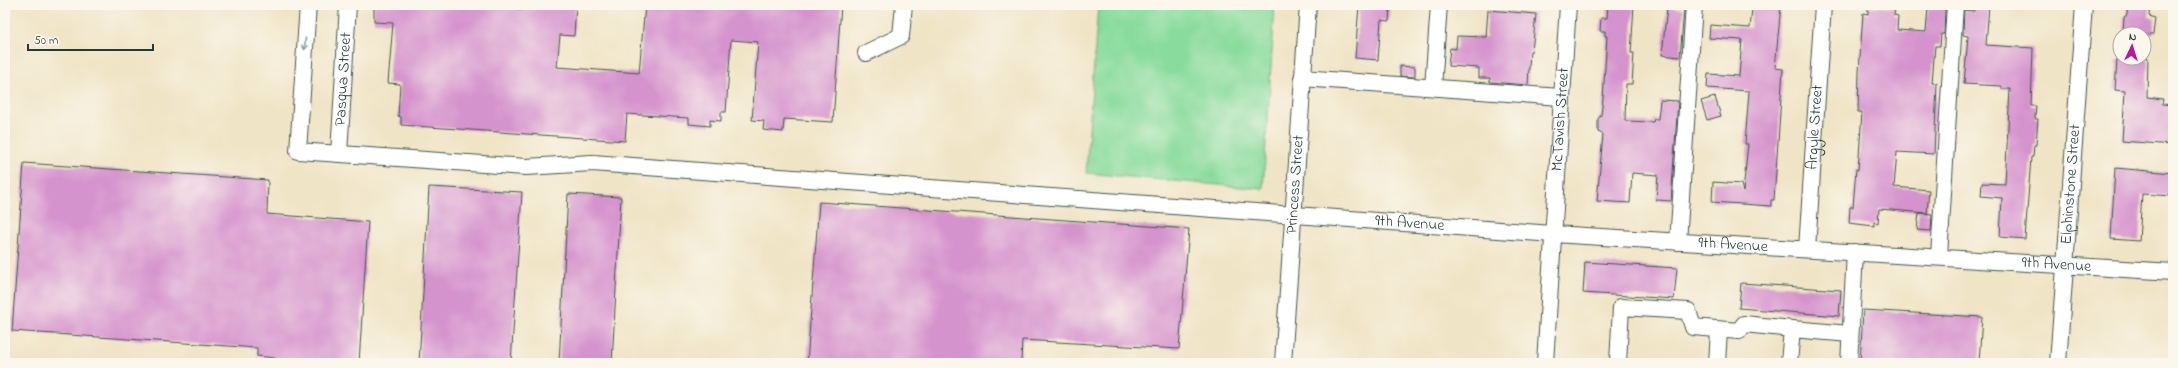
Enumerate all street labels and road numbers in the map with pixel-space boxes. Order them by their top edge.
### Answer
street label: Pasqua Street [329,31,358,127]
street label: McTavish Street [1545,66,1576,172]
street label: Argyle Street [1800,83,1830,171]
street label: Elphinstone Street [2055,123,2087,245]
street label: Princess Street [1280,134,1311,235]
street label: 9th Avenue [1374,209,1446,238]
street label: 9th Avenue [1697,231,1769,259]
street label: 9th Avenue [2021,251,2093,279]

